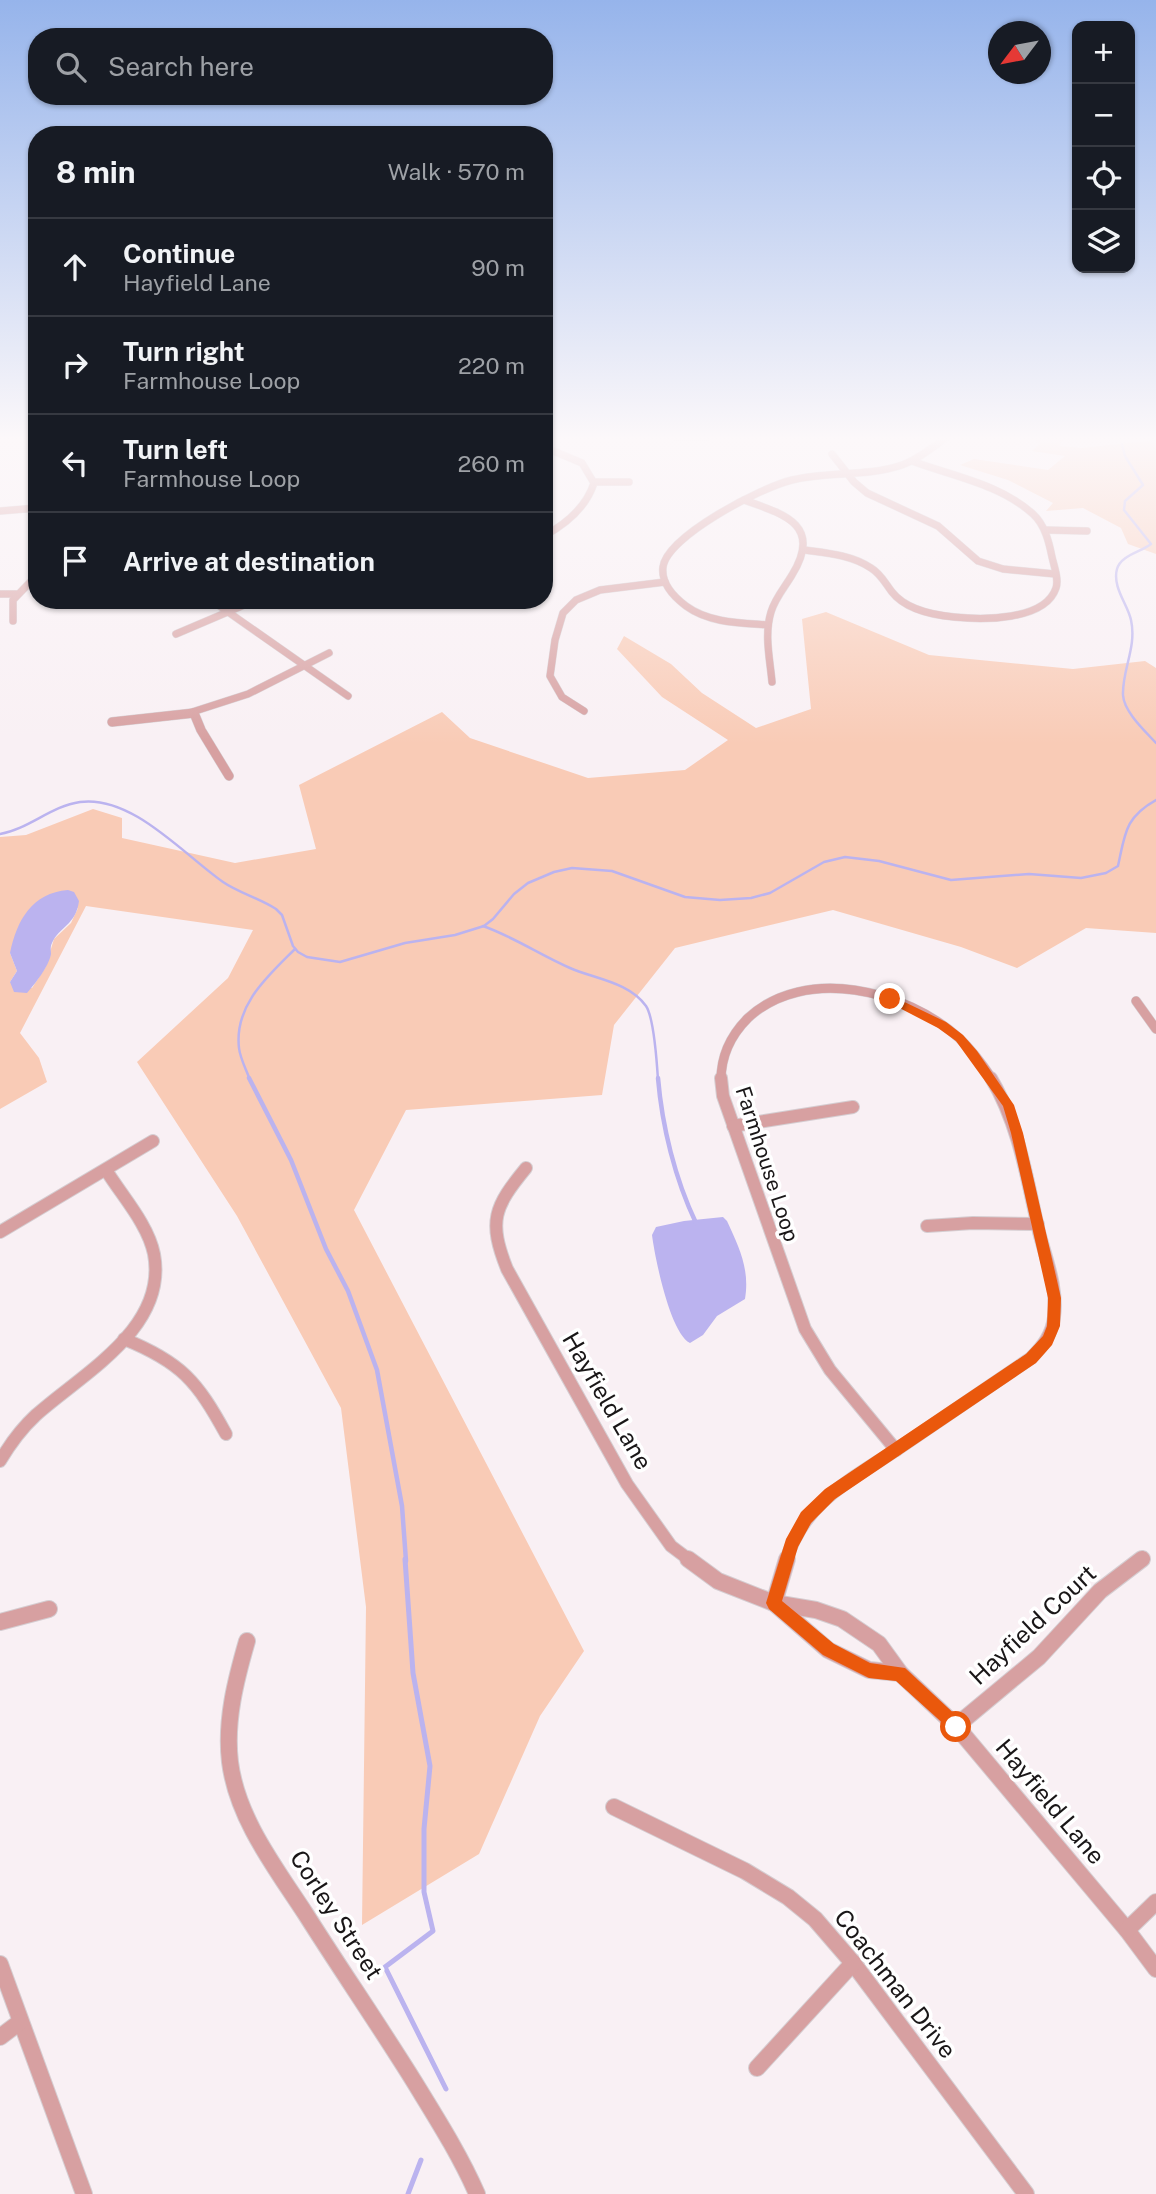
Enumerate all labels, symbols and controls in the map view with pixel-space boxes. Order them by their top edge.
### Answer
north arrow [988,21,1051,84]
map controls [1072,21,1135,273]
button: + [1072,21,1135,84]
search box [28,28,553,105]
icon: search [52,48,90,86]
text: Search here [108,51,254,82]
button: − [1072,84,1135,147]
button: locate [1072,147,1135,210]
text: 8 min [56,154,136,190]
text: Walk · 570 m [388,158,525,185]
button: layers [1072,210,1135,273]
text: Continue [123,238,235,269]
icon: ahead [56,248,94,286]
text: 90 m [471,254,525,281]
text: Hayfield Lane [123,269,271,296]
text: Turn right [123,336,245,367]
icon: right [56,346,94,384]
text: 220 m [458,352,525,379]
text: Farmhouse Loop [123,367,300,394]
text: Turn left [123,434,228,465]
icon: left [56,444,94,482]
text: 260 m [458,450,525,477]
text: Farmhouse Loop [123,465,300,492]
icon: arrive [56,542,94,580]
text: Arrive at destination [123,546,375,577]
route end [874,983,905,1014]
street label: Farmhouse Loop [731,1083,804,1245]
street label: Hayfield Lane [557,1327,659,1474]
street label: Hayfield Court [963,1559,1101,1690]
route start [940,1711,971,1742]
street label: Hayfield Lane [991,1733,1111,1869]
street label: Corley Street [285,1845,389,1984]
street label: Coachman Drive [829,1903,963,2063]

